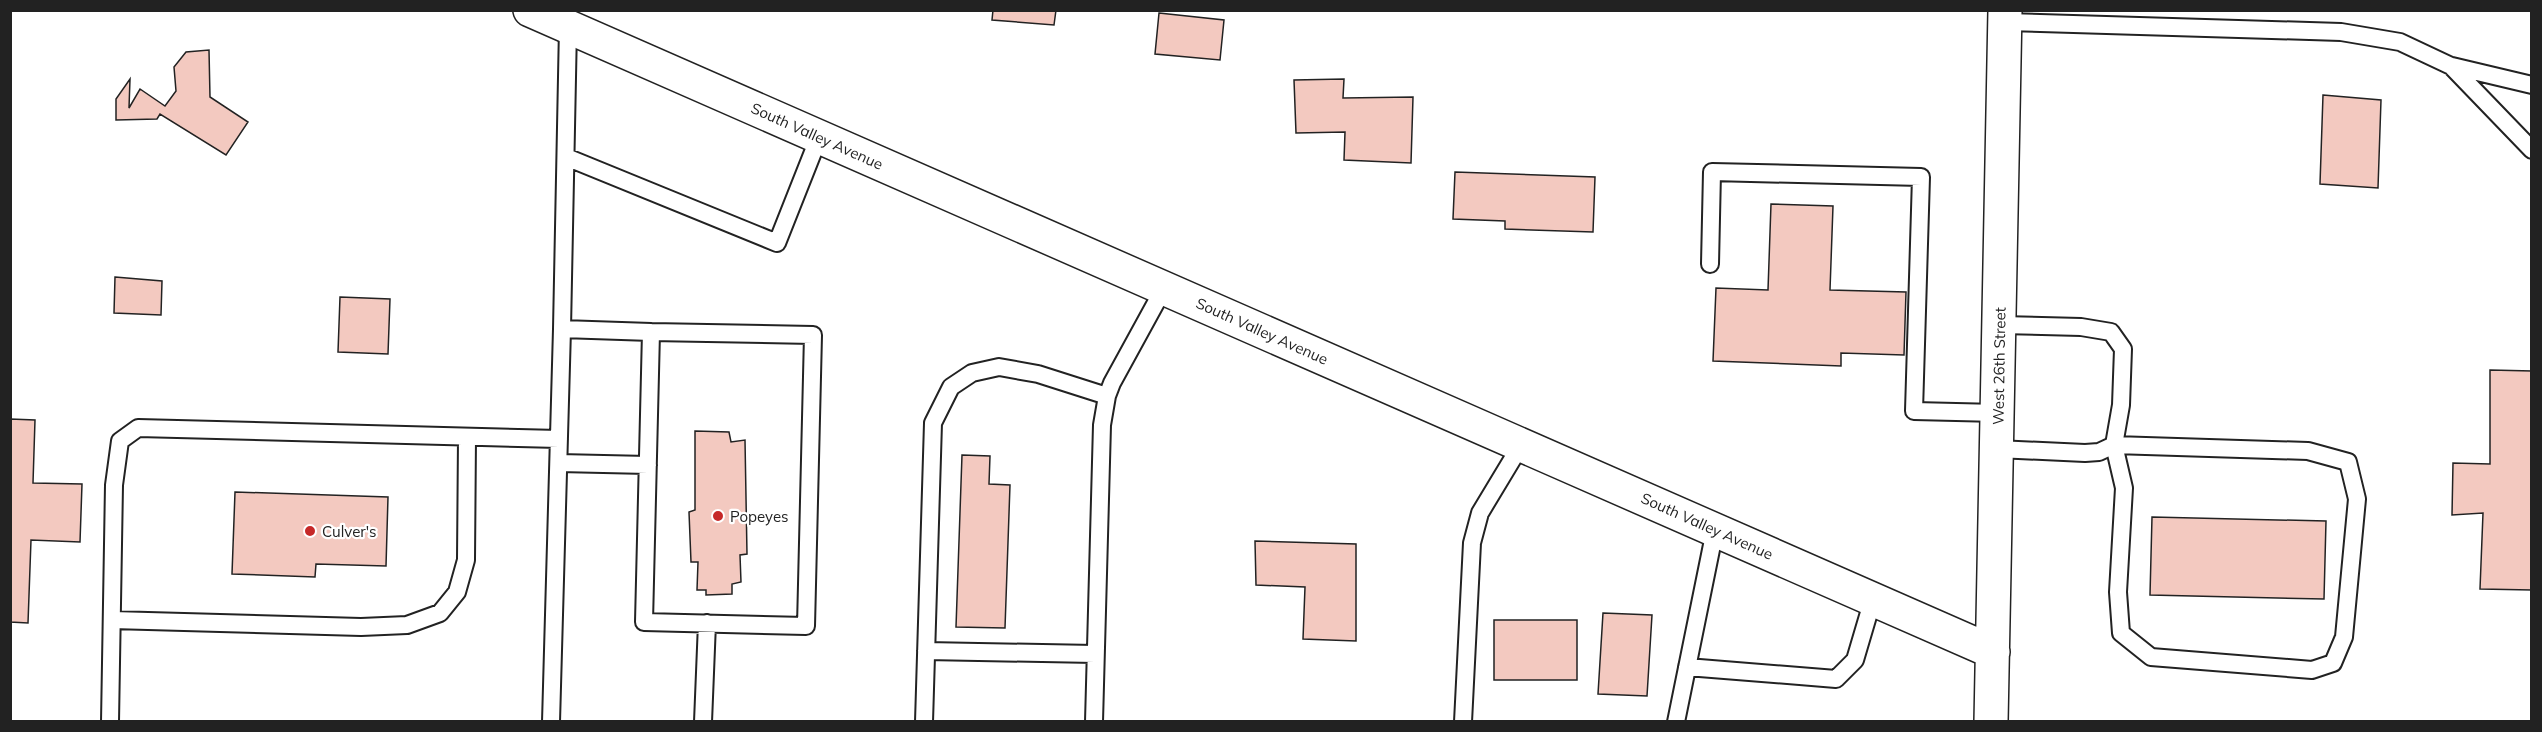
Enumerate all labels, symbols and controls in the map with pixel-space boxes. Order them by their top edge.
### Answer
street label: South Valley Avenue [748,98,886,174]
street label: South Valley Avenue [1193,293,1331,369]
street label: West 26th Street [1988,307,2010,425]
street label: South Valley Avenue [1638,488,1776,564]
place label: Popeyes [730,507,789,526]
marker: Popeyes [711,509,725,523]
place label: Culver's [322,522,377,541]
marker: Culver's [303,524,317,538]

